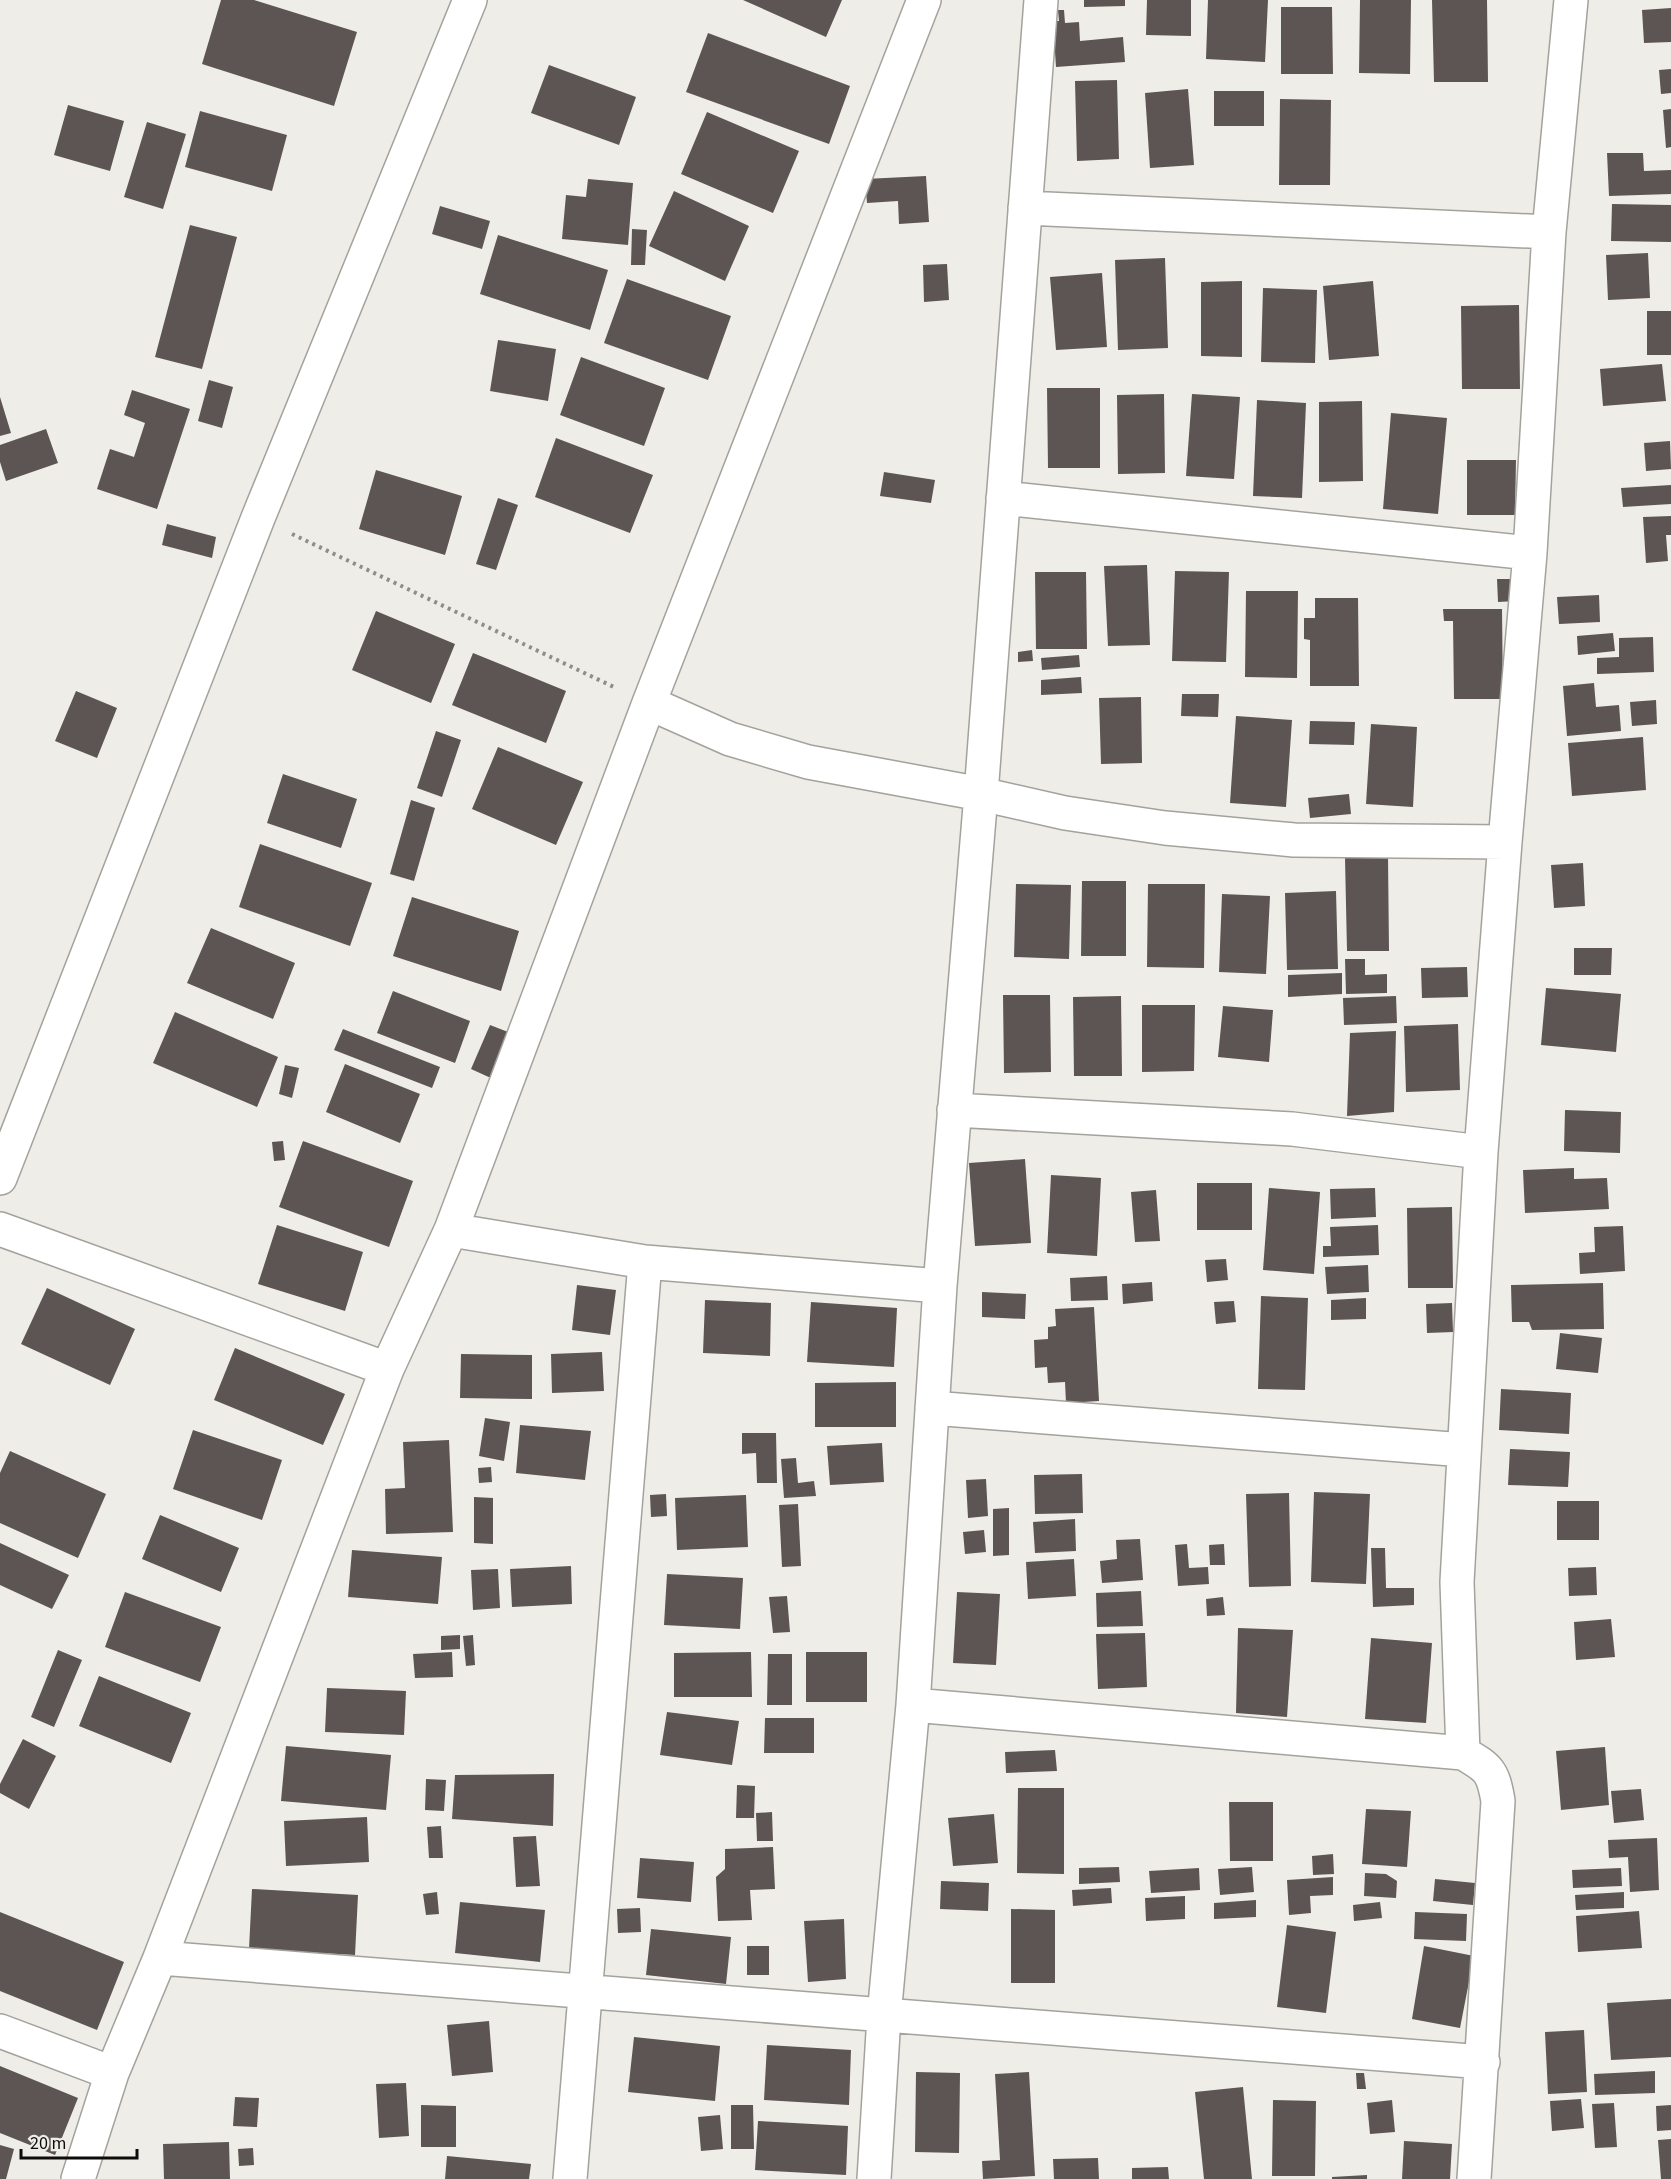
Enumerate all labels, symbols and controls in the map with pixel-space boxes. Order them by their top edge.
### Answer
scale bar [21,2122,136,2160]
text: 20 m [30,2131,66,2156]

